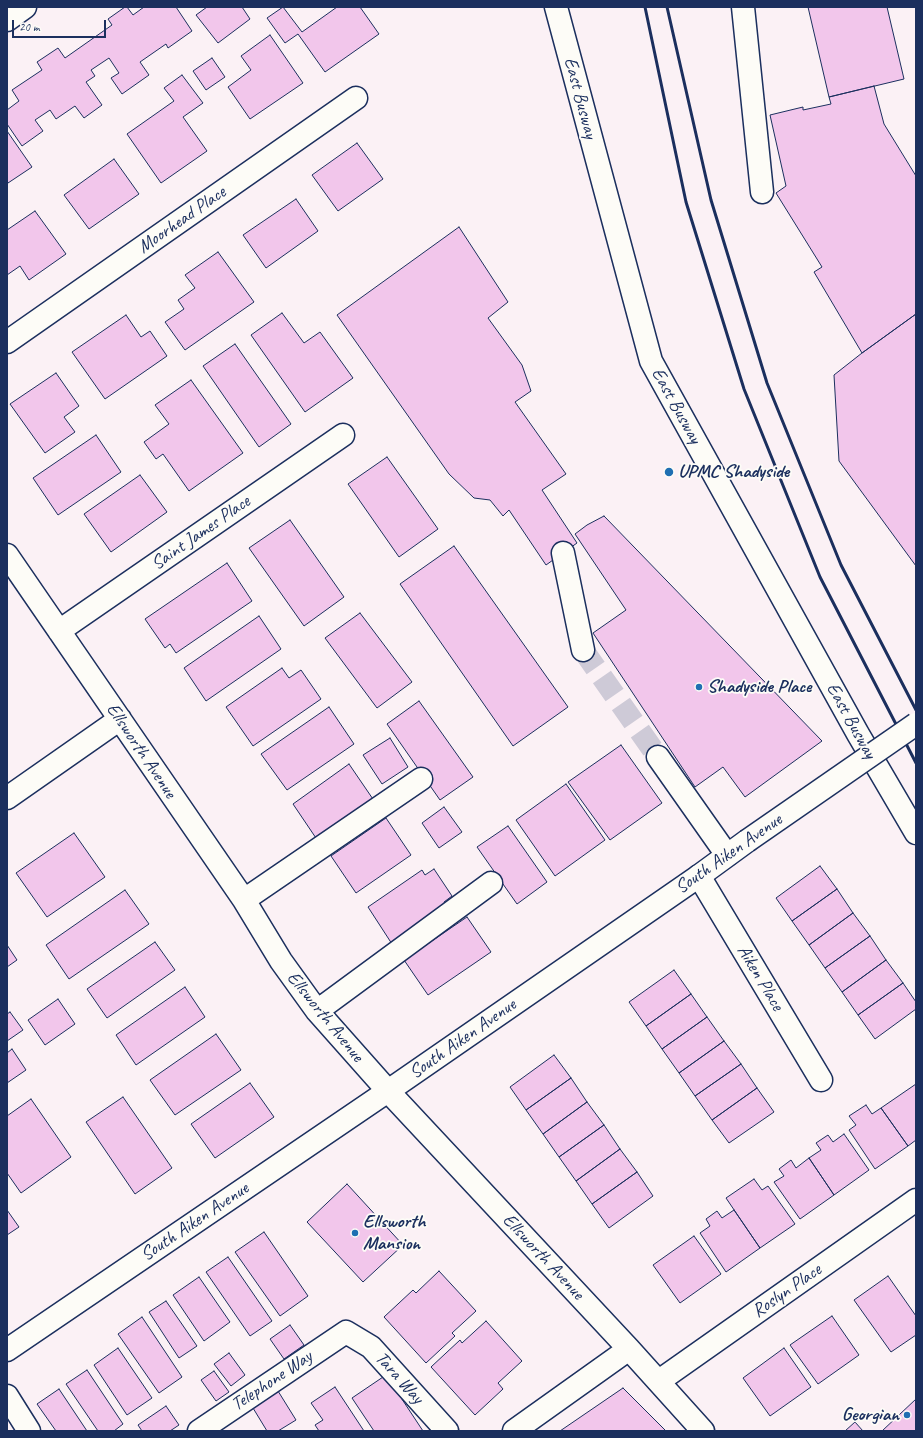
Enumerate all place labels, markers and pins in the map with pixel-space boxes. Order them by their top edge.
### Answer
place label: UPMC Shadyside [678,461,789,483]
marker: UPMC Shadyside [663,466,675,478]
place label: Shadyside Place [707,676,811,698]
marker: Shadyside Place [694,682,704,692]
place label: Ellsworth Mansion [363,1211,425,1255]
marker: Ellsworth Mansion [350,1228,360,1238]
place label: Georgian [842,1404,899,1426]
marker: Georgian [902,1410,912,1420]

